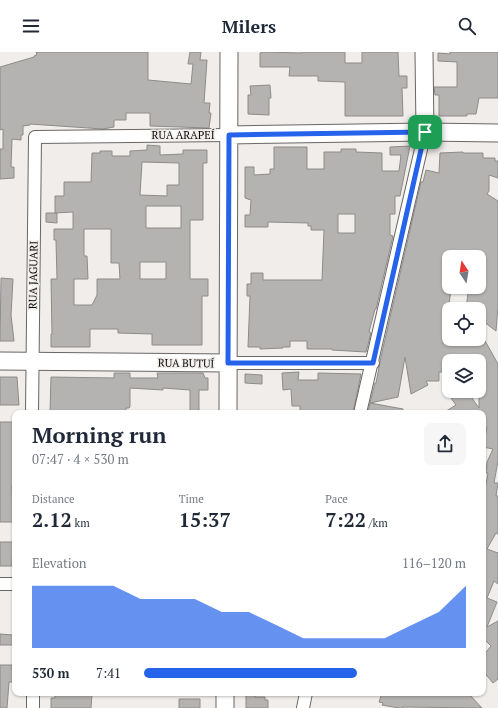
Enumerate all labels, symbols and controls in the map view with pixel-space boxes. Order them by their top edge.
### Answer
text: Milers [222,14,276,38]
icon: menu [20,15,42,37]
icon: search [456,15,478,37]
pin [408,115,442,149]
icon: arrive [414,121,436,143]
street label: RUA ARAPEÍ [151,128,215,142]
street label: RUA JAGUARI [25,241,41,309]
north arrow [442,250,486,294]
map controls [442,250,486,398]
button: locate [442,302,486,346]
button: layers [442,354,486,398]
street label: RUA BUTUÍ [158,356,215,370]
text: Morning run [32,420,166,449]
button: share [424,423,466,465]
text: 07:47 · 4 × 530 m [32,450,129,468]
text: Distance [32,492,75,506]
text: Time [179,492,204,506]
text: Pace [325,492,348,506]
text: 2.12 [32,506,72,533]
text: 15:37 [179,506,231,533]
text: 7:22 [325,506,366,533]
text: km [72,516,90,530]
text: /km [366,516,388,530]
text: Elevation [32,554,87,572]
text: 116–120 m [402,554,466,572]
text: 530 m [32,664,70,682]
text: 7:41 [96,664,121,682]

